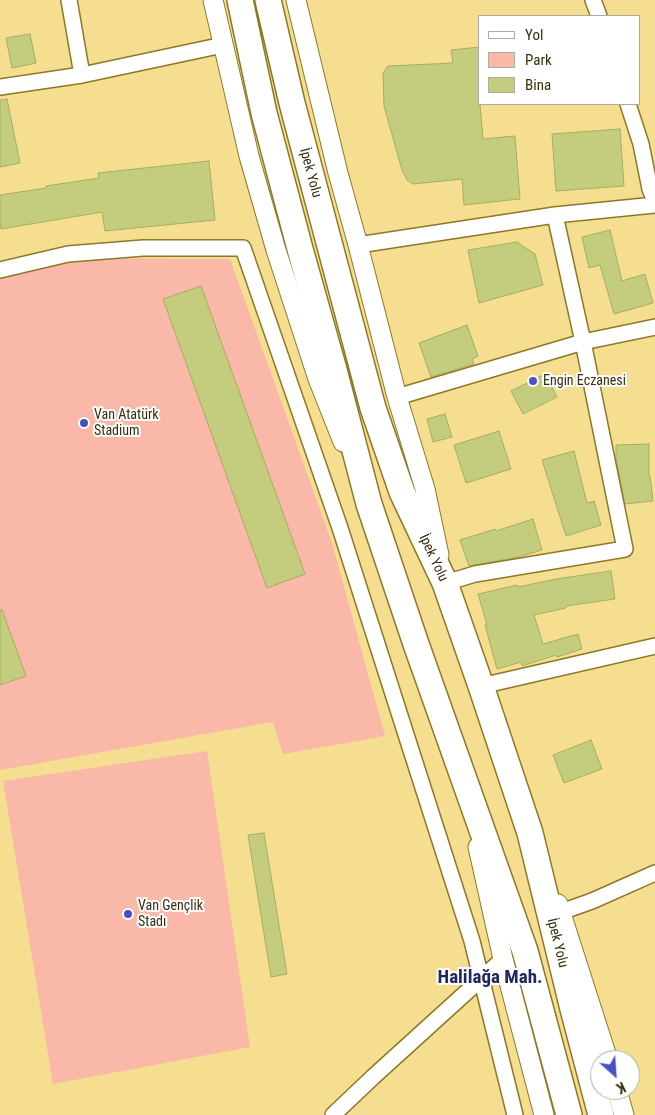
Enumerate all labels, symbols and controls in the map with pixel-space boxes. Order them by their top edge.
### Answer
legend [478,15,640,105]
text: Yol [525,26,543,44]
text: Park [525,51,552,69]
text: Bina [525,76,551,94]
street label: İpek Yolu [295,146,325,200]
place label: Engin Eczanesi [543,373,626,389]
marker: Engin Eczanesi [527,375,539,387]
place label: Van Atatürk Stadium [94,407,159,440]
marker: Van Atatürk Stadium [78,417,90,429]
street label: İpek Yolu [415,532,451,584]
place label: Van Gençlik Stadı [138,898,203,930]
marker: Van Gençlik Stadı [122,908,134,920]
street label: İpek Yolu [543,917,571,969]
district label: Halilağa Mah. [437,967,543,989]
north arrow [590,1050,640,1100]
text: K [614,1079,628,1096]

